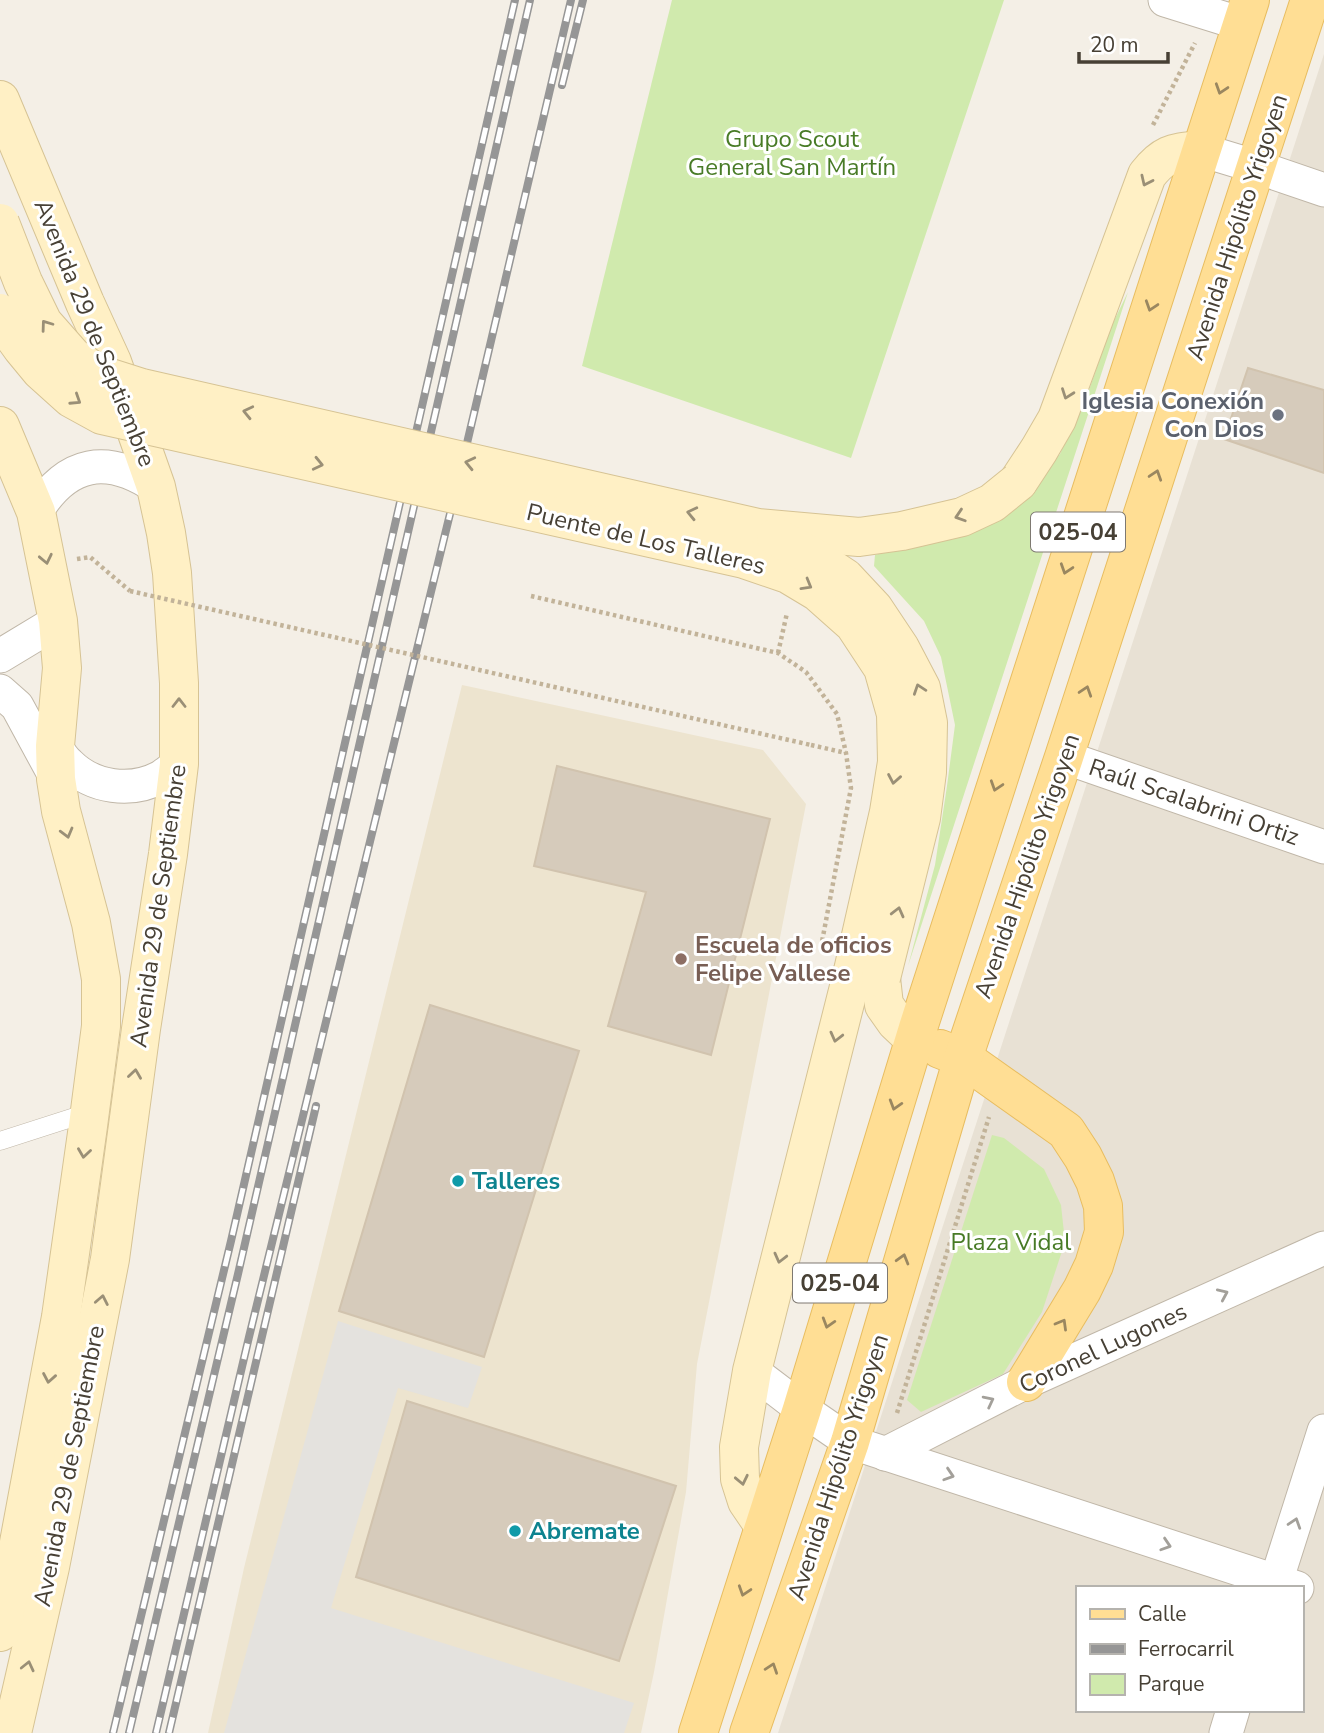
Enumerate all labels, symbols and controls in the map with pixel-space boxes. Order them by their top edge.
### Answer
scale bar [1079,21,1168,65]
text: 20 m [1090,31,1139,59]
one-way arrow [1215,83,1229,95]
street label: Avenida Hipólito Yrigoyen [1179,90,1295,364]
park label: Grupo Scout General San Martín [688,123,896,183]
one-way arrow [1141,174,1155,186]
street label: Avenida 29 de Septiembre [27,195,163,471]
one-way arrow [1145,299,1159,312]
one-way arrow [42,320,54,333]
place label: Iglesia Conexión Con Dios [1081,385,1264,445]
one-way arrow [1061,387,1075,399]
one-way arrow [68,392,81,404]
one-way arrow [242,406,254,420]
marker: Iglesia Conexión Con Dios [1270,407,1286,423]
one-way arrow [312,455,324,470]
one-way arrow [464,456,476,471]
one-way arrow [1148,469,1162,481]
street label: Puente de Los Talleres [524,496,768,582]
one-way arrow [686,507,698,521]
one-way arrow [954,508,967,522]
road number: 025-04 [1031,512,1125,552]
one-way arrow [38,553,53,565]
one-way arrow [1060,562,1074,575]
one-way arrow [800,577,813,590]
one-way arrow [913,684,927,696]
one-way arrow [1077,685,1092,697]
one-way arrow [171,697,187,708]
street label: Avenida Hipólito Yrigoyen [967,729,1087,1003]
street label: Raúl Scalabrini Ortiz [1085,751,1303,853]
street label: Avenida 29 de Septiembre [122,762,194,1050]
one-way arrow [887,773,902,785]
one-way arrow [990,779,1005,791]
one-way arrow [58,827,73,839]
one-way arrow [890,906,904,918]
place label: Escuela de oficios Felipe Vallese [695,929,892,989]
marker: Escuela de oficios Felipe Vallese [673,951,689,967]
one-way arrow [830,1031,844,1043]
one-way arrow [127,1069,142,1080]
one-way arrow [888,1099,903,1111]
one-way arrow [77,1147,92,1159]
place label: Talleres [472,1165,560,1197]
marker: Talleres [450,1173,466,1189]
park label: Plaza Vidal [951,1226,1071,1258]
one-way arrow [774,1252,788,1264]
one-way arrow [895,1253,910,1265]
road number: 025-04 [793,1264,887,1302]
one-way arrow [1215,1288,1228,1302]
one-way arrow [94,1294,109,1306]
street label: Coronel Lugones [1014,1295,1192,1401]
one-way arrow [822,1316,837,1328]
one-way arrow [1054,1319,1067,1332]
street label: Avenida 29 de Septiembre [26,1323,112,1609]
street label: Avenida Hipólito Yrigoyen [780,1330,896,1604]
one-way arrow [43,1372,58,1384]
one-way arrow [982,1395,994,1409]
one-way arrow [943,1466,955,1481]
one-way arrow [733,1474,748,1486]
place label: Abremate [529,1515,640,1547]
one-way arrow [1286,1517,1301,1529]
marker: Abremate [507,1523,523,1539]
one-way arrow [1159,1537,1171,1551]
one-way arrow [737,1585,752,1597]
legend [1076,1586,1303,1712]
text: Calle [1138,1600,1186,1628]
text: Ferrocarril [1138,1635,1235,1663]
one-way arrow [19,1661,34,1673]
one-way arrow [764,1663,778,1675]
text: Parque [1138,1670,1205,1698]

